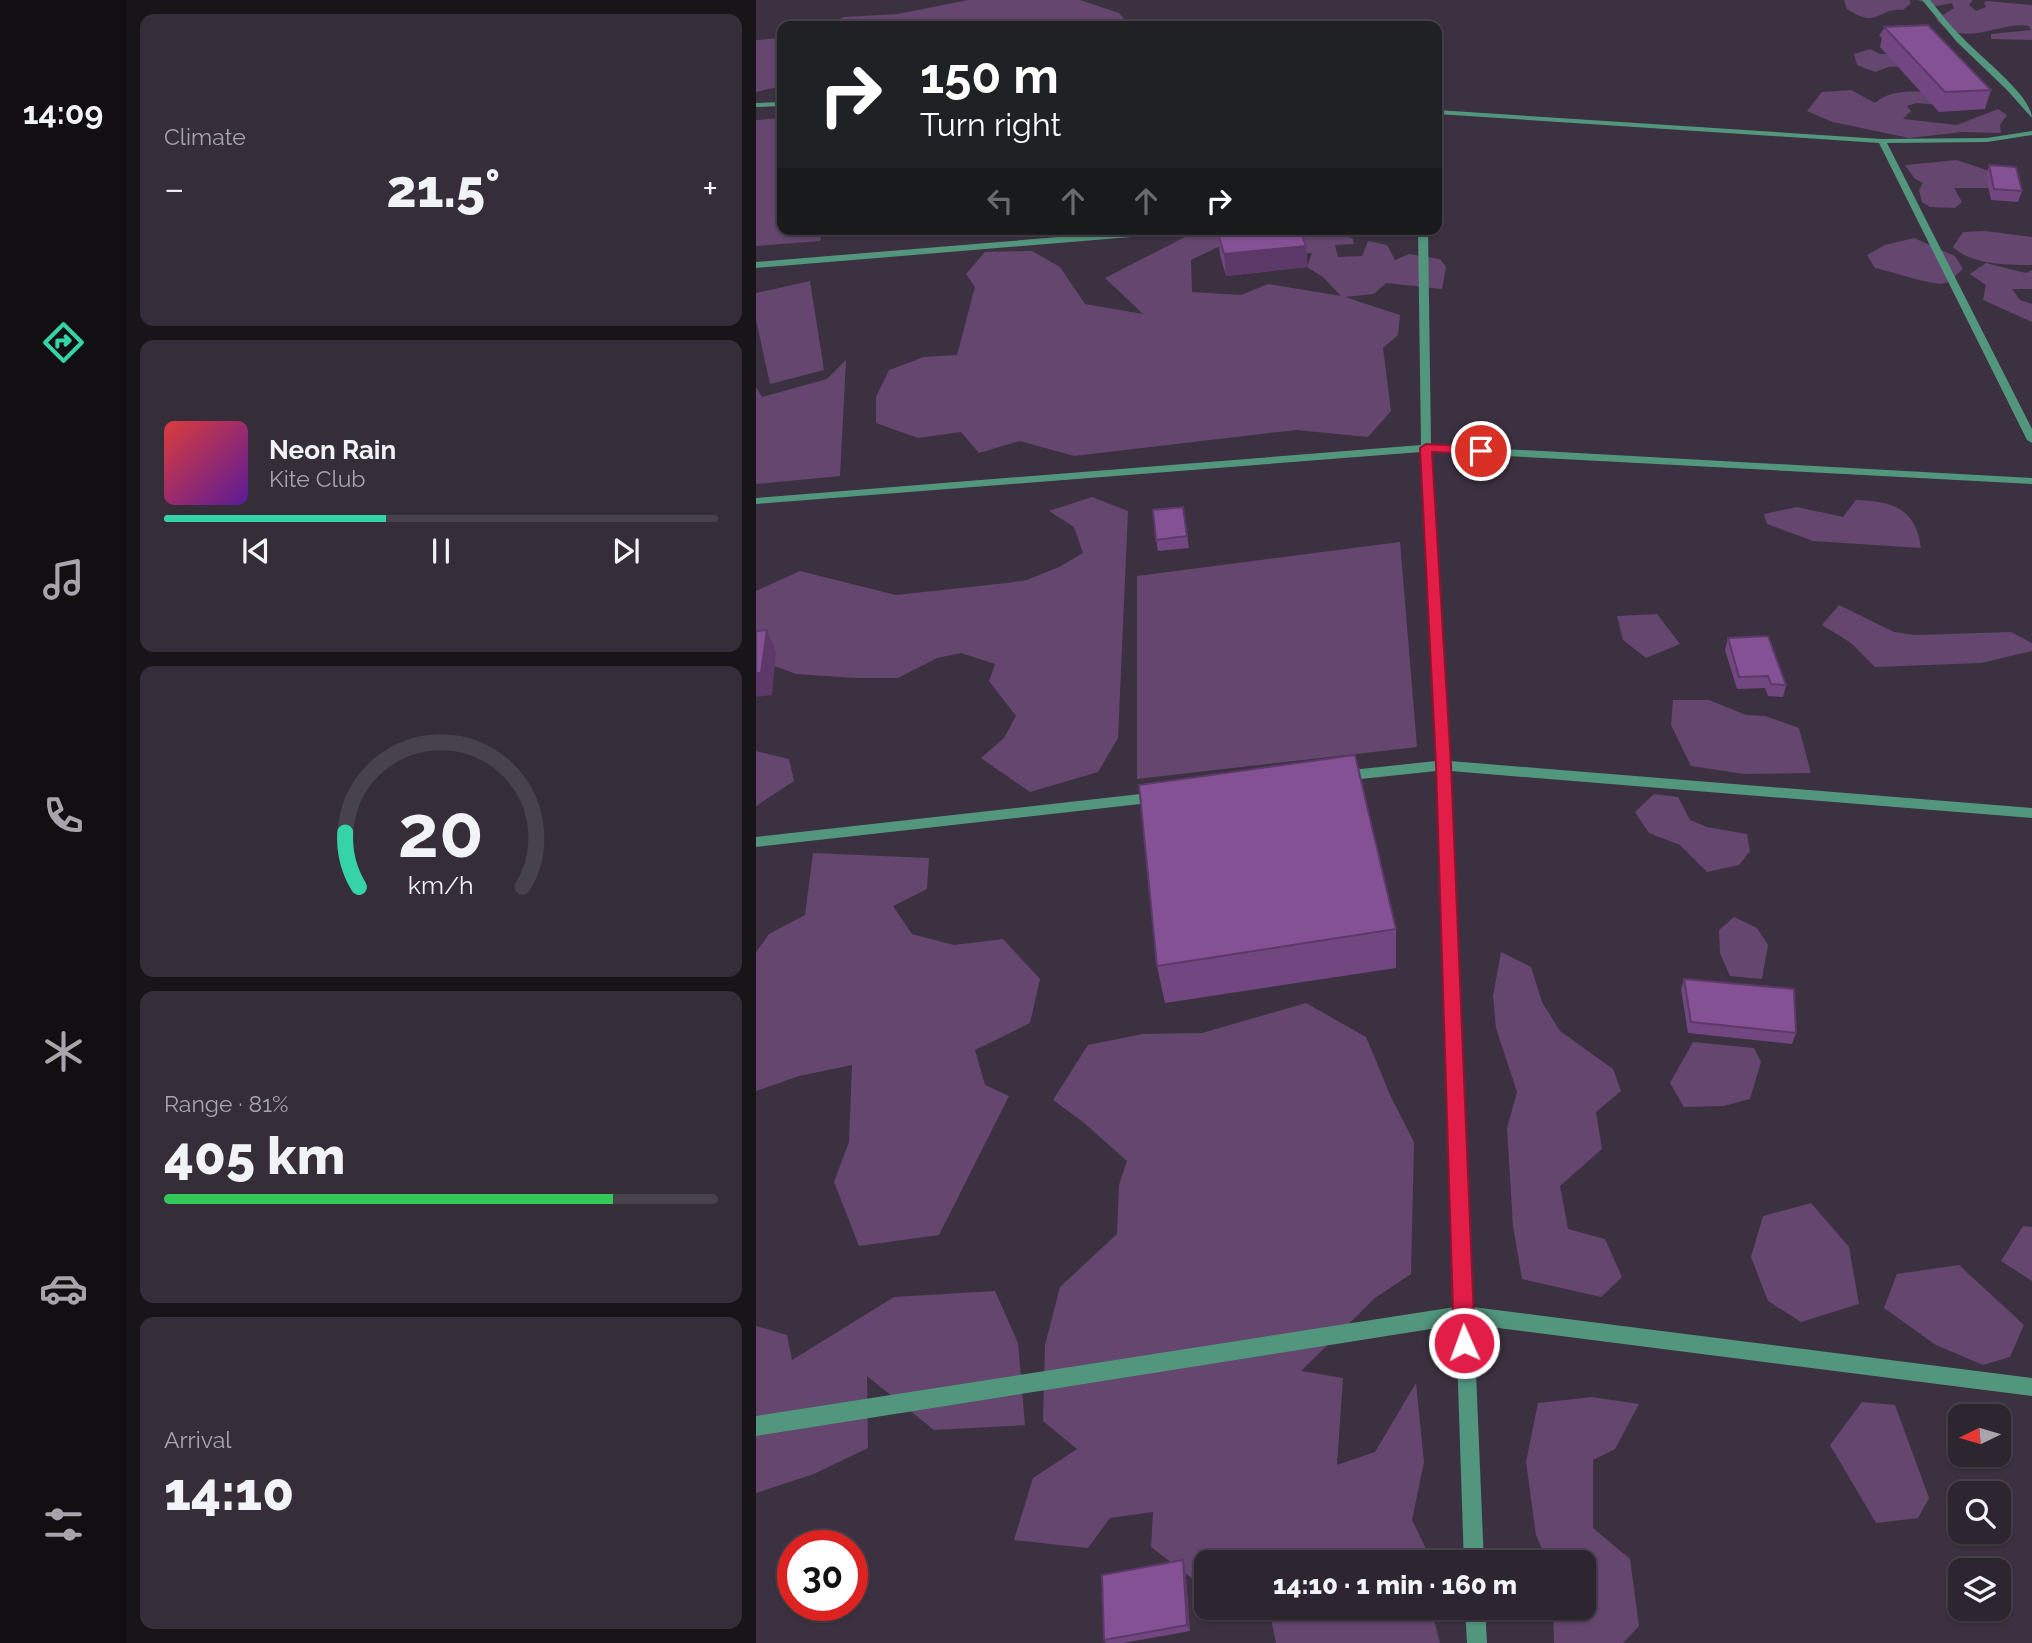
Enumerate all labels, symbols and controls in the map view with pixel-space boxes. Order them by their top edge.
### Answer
text: 150 m [920,47,1059,104]
icon: right [805,49,896,140]
text: 14:09 [23,94,103,131]
text: Turn right [920,106,1061,143]
text: Climate [164,123,246,150]
text: 21.5° [386,158,500,219]
text: − [164,166,184,211]
text: + [702,166,718,211]
icon: left [981,182,1019,220]
icon: ahead [1054,182,1092,220]
icon: ahead [1127,182,1165,220]
icon: right [1200,182,1238,220]
icon: directions [39,318,88,367]
pin [1451,421,1511,481]
icon: arrive [1462,432,1500,470]
text: Neon Rain [269,435,396,465]
text: Kite Club [269,465,366,492]
icon: previous [237,532,275,570]
icon: pause [422,532,460,570]
icon: next [607,532,645,570]
icon: music [39,555,88,604]
text: 20 [398,790,484,875]
icon: phone [39,791,88,840]
text: km/h [408,870,474,900]
icon: climate [39,1027,88,1076]
text: Range · 81% [164,1090,288,1117]
text: 405 km [164,1125,345,1186]
icon: car [39,1264,88,1313]
position arrow [1427,1306,1501,1380]
north arrow [1948,1404,2011,1466]
map controls [1948,1404,2011,1621]
text: Arrival [164,1426,231,1453]
text: 14:10 [164,1461,294,1522]
button: search [1948,1481,2011,1544]
icon: filters [39,1500,88,1549]
speed limit sign: 30 [777,1530,868,1621]
button: layers [1948,1558,2011,1621]
text: 14:10 · 1 min · 160 m [1273,1570,1517,1600]

